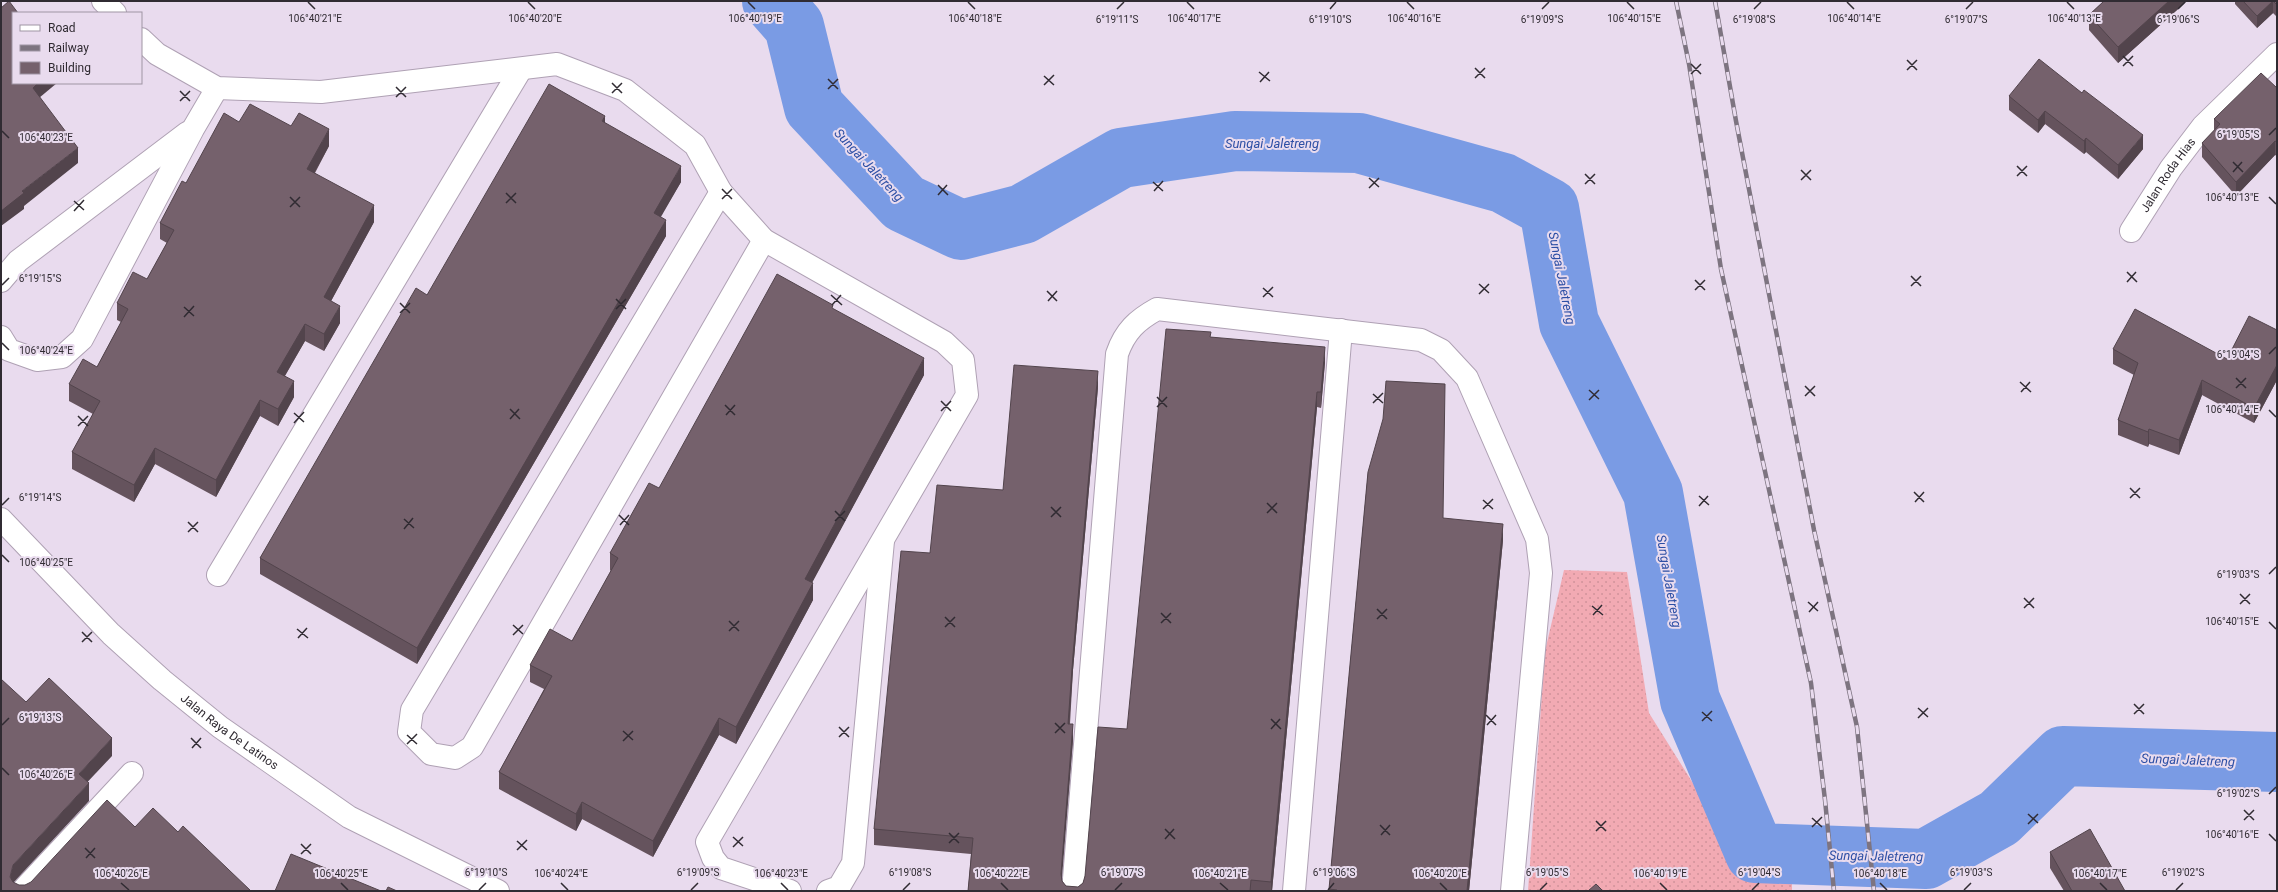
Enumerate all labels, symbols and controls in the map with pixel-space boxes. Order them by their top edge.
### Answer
legend [12,12,142,84]
text: 106°40'21"E [288,13,342,24]
text: 106°40'20"E [508,13,562,24]
text: 106°40'19"E [728,13,782,24]
text: 106°40'18"E [948,13,1002,24]
text: 106°40'17"E [1167,13,1221,24]
text: 106°40'16"E [1387,13,1441,24]
text: 106°40'15"E [1607,13,1661,24]
text: 106°40'14"E [1827,13,1881,24]
text: 106°40'13"E [2047,13,2101,24]
text: 6°19'11"S [1096,14,1138,25]
text: 6°19'10"S [1309,14,1351,25]
text: 6°19'09"S [1521,14,1563,25]
text: 6°19'08"S [1733,14,1775,25]
text: 6°19'07"S [1945,14,1987,25]
text: 6°19'06"S [2157,14,2199,25]
text: Road [48,21,76,35]
text: Railway [48,41,89,55]
text: Building [48,61,91,75]
water label: Sungai Jaletreng [831,125,907,205]
text: 6°19'05"S [2217,129,2259,140]
text: 106°40'23"E [19,132,73,143]
street label: Jalan Roda Hias [2138,135,2198,215]
water label: Sungai Jaletreng [1225,136,1319,151]
text: 106°40'13"E [2205,192,2259,203]
water label: Sungai Jaletreng [1546,230,1578,326]
text: 6°19'15"S [19,273,61,284]
text: 106°40'24"E [19,345,73,356]
text: 6°19'04"S [2217,349,2259,360]
text: 106°40'14"E [2205,404,2259,415]
text: 6°19'14"S [19,492,61,503]
water label: Sungai Jaletreng [1653,533,1685,629]
text: 106°40'25"E [19,557,73,568]
text: 6°19'03"S [2217,569,2259,580]
text: 106°40'15"E [2205,616,2259,627]
street label: Jalan Raya De Latinos [178,691,281,773]
text: 6°19'13"S [19,712,61,723]
water label: Sungai Jaletreng [2141,751,2235,769]
text: 106°40'26"E [19,769,73,780]
text: 6°19'02"S [2217,788,2259,799]
text: 106°40'16"E [2205,829,2259,840]
water label: Sungai Jaletreng [1829,848,1923,864]
text: 6°19'10"S [465,867,507,878]
text: 6°19'09"S [677,867,719,878]
text: 6°19'08"S [889,867,931,878]
text: 6°19'07"S [1101,867,1143,878]
text: 6°19'06"S [1313,867,1355,878]
text: 6°19'05"S [1526,867,1568,878]
text: 6°19'04"S [1738,867,1780,878]
text: 6°19'03"S [1950,867,1992,878]
text: 6°19'02"S [2162,867,2204,878]
text: 106°40'26"E [94,868,148,879]
text: 106°40'25"E [314,868,368,879]
text: 106°40'24"E [534,868,588,879]
text: 106°40'23"E [754,868,808,879]
text: 106°40'22"E [974,868,1028,879]
text: 106°40'21"E [1193,868,1247,879]
text: 106°40'20"E [1413,868,1467,879]
text: 106°40'19"E [1633,868,1687,879]
text: 106°40'18"E [1853,868,1907,879]
text: 106°40'17"E [2073,868,2127,879]

